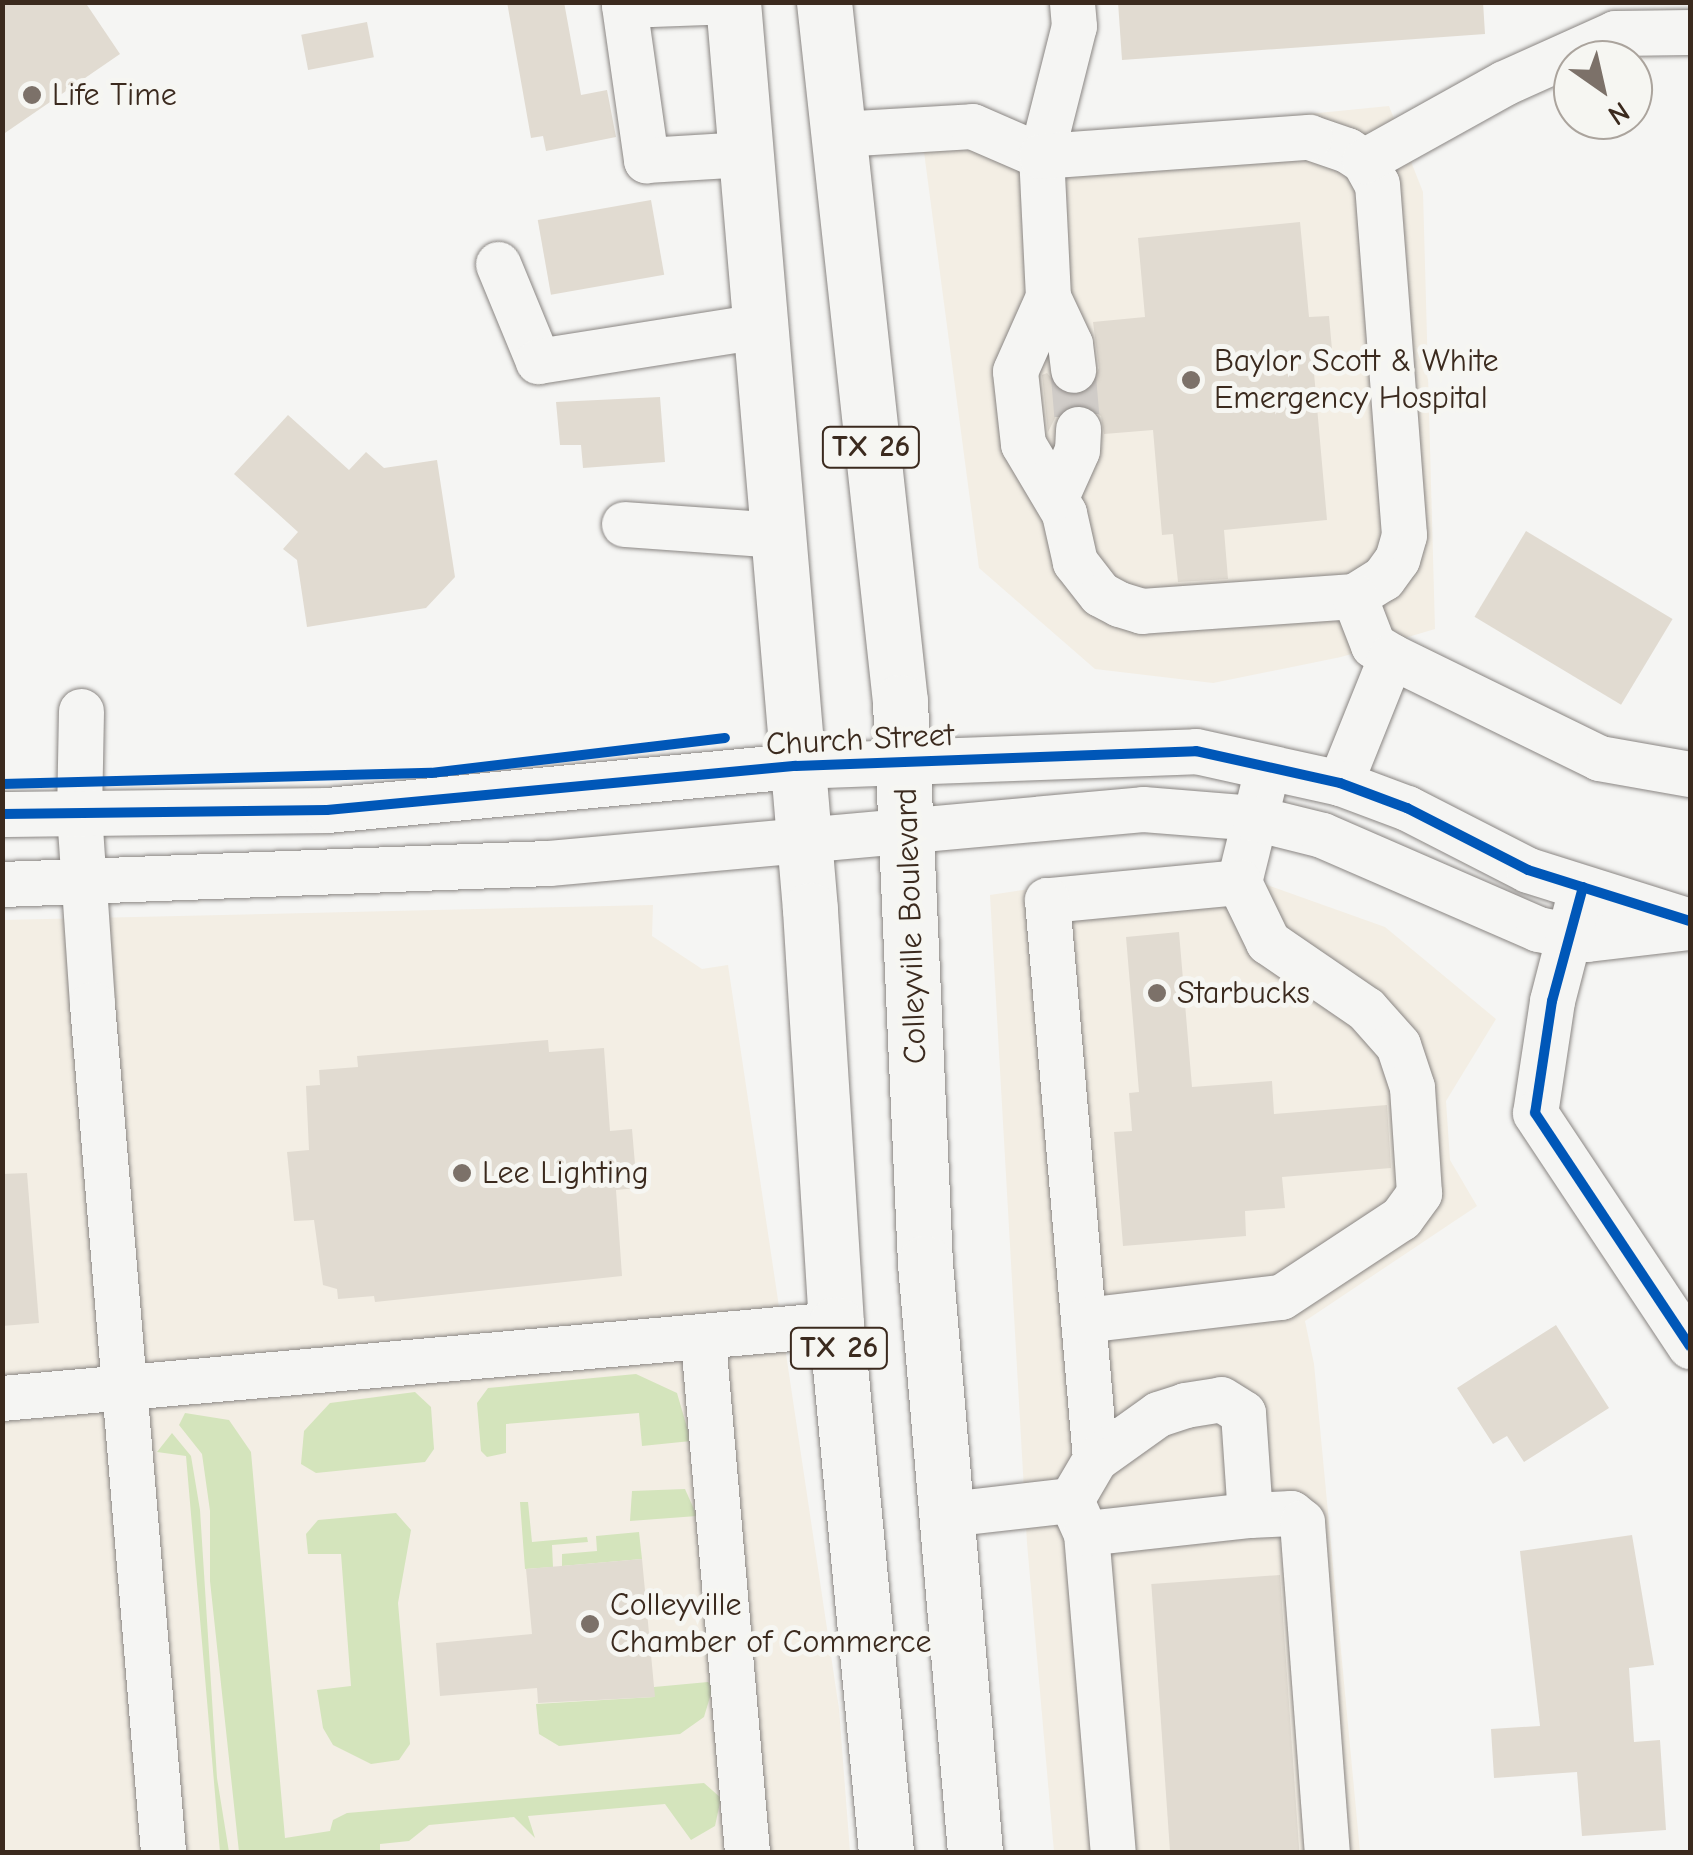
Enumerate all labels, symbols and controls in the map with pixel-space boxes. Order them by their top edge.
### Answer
north arrow [1553,40,1653,140]
place label: Life Time [52,76,177,114]
marker: Life Time [21,84,43,106]
text: N [1602,95,1635,132]
place label: Baylor Scott & White Emergency Hospital [1214,343,1498,418]
marker: Baylor Scott & White Emergency Hospital [1178,367,1204,393]
road number: TX 26 [821,422,921,472]
street label: Church Street [765,716,955,764]
street label: Colleyville Boulevard [887,787,935,1065]
place label: Starbucks [1177,974,1310,1012]
marker: Starbucks [1146,982,1168,1004]
place label: Lee Lighting [482,1154,649,1192]
marker: Lee Lighting [451,1162,473,1184]
road number: TX 26 [789,1323,889,1373]
place label: Colleyville Chamber of Commerce [610,1587,931,1662]
marker: Colleyville Chamber of Commerce [579,1613,601,1635]

